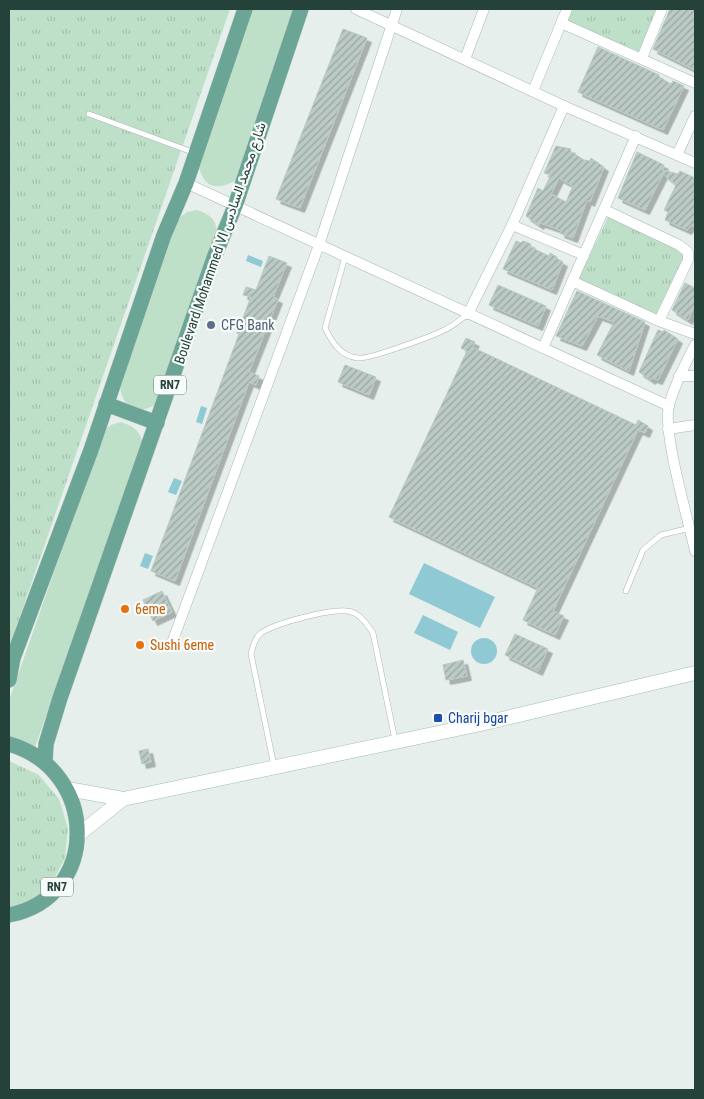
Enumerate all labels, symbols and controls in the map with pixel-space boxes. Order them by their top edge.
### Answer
street label: Boulevard Mohammed VI شارع محمد السادس [171,120,272,367]
place label: CFG Bank [221,317,275,333]
marker: CFG Bank [205,319,217,331]
road number: RN7 [154,376,186,394]
place label: 6eme [135,601,166,617]
marker: 6eme [119,603,131,615]
place label: Sushi 6eme [150,637,215,653]
marker: Sushi 6eme [134,639,146,651]
place label: Charij bgar [448,710,508,726]
marker: Charij bgar [432,712,444,724]
road number: RN7 [41,878,73,896]

